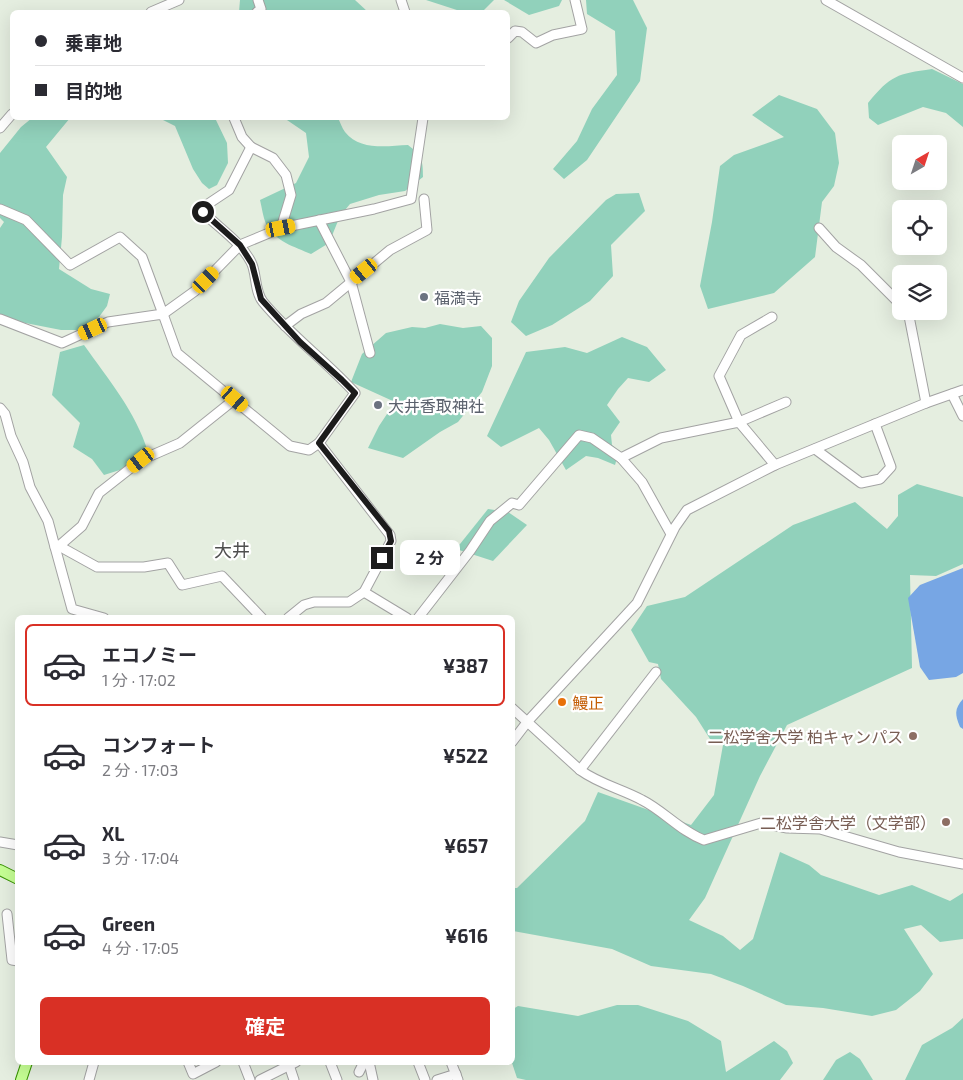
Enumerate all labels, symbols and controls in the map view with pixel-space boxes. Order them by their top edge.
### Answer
text: 乗車地 [65,31,122,54]
text: 目的地 [65,79,122,102]
north arrow [892,135,948,190]
map controls [892,135,947,320]
button: locate [892,200,947,255]
route start [192,201,214,223]
car [264,218,297,238]
car [347,256,380,286]
car [190,264,221,296]
button: layers [892,265,947,320]
place label: 福満寺 [434,288,482,307]
marker: 福満寺 [418,291,430,303]
car [76,316,109,342]
car [218,383,251,415]
place label: 大井香取神社 [388,396,484,415]
marker: 大井香取神社 [372,399,384,411]
car [124,445,157,475]
district label: 大井 [214,539,250,561]
callout: 2 分 [400,540,460,576]
route end [371,547,393,569]
text: 2 分 [416,548,444,567]
icon: car [42,643,87,688]
text: エコノミー [102,643,197,666]
text: ¥387 [443,654,488,677]
text: 1 分 · 17:02 [102,670,176,689]
place label: 鰻正 [572,693,604,712]
marker: 鰻正 [556,696,568,708]
place label: 二松学舍大学 柏キャンパス [707,727,903,746]
marker: 二松学舍大学 柏キャンパス [907,730,919,742]
icon: car [42,733,87,778]
text: コンフォート [102,733,215,756]
text: ¥522 [443,744,488,767]
text: 2 分 · 17:03 [102,760,178,779]
place label: 二松学舎大学（文学部） [760,813,936,832]
marker: 二松学舎大学（文学部） [940,816,952,828]
text: XL [102,822,124,845]
icon: car [42,823,87,868]
text: ¥657 [444,834,488,857]
text: 3 分 · 17:04 [102,848,179,867]
text: Green [102,912,155,935]
icon: car [42,913,87,958]
text: ¥616 [445,924,488,947]
text: 4 分 · 17:05 [102,938,179,957]
button: 確定 [40,997,490,1055]

